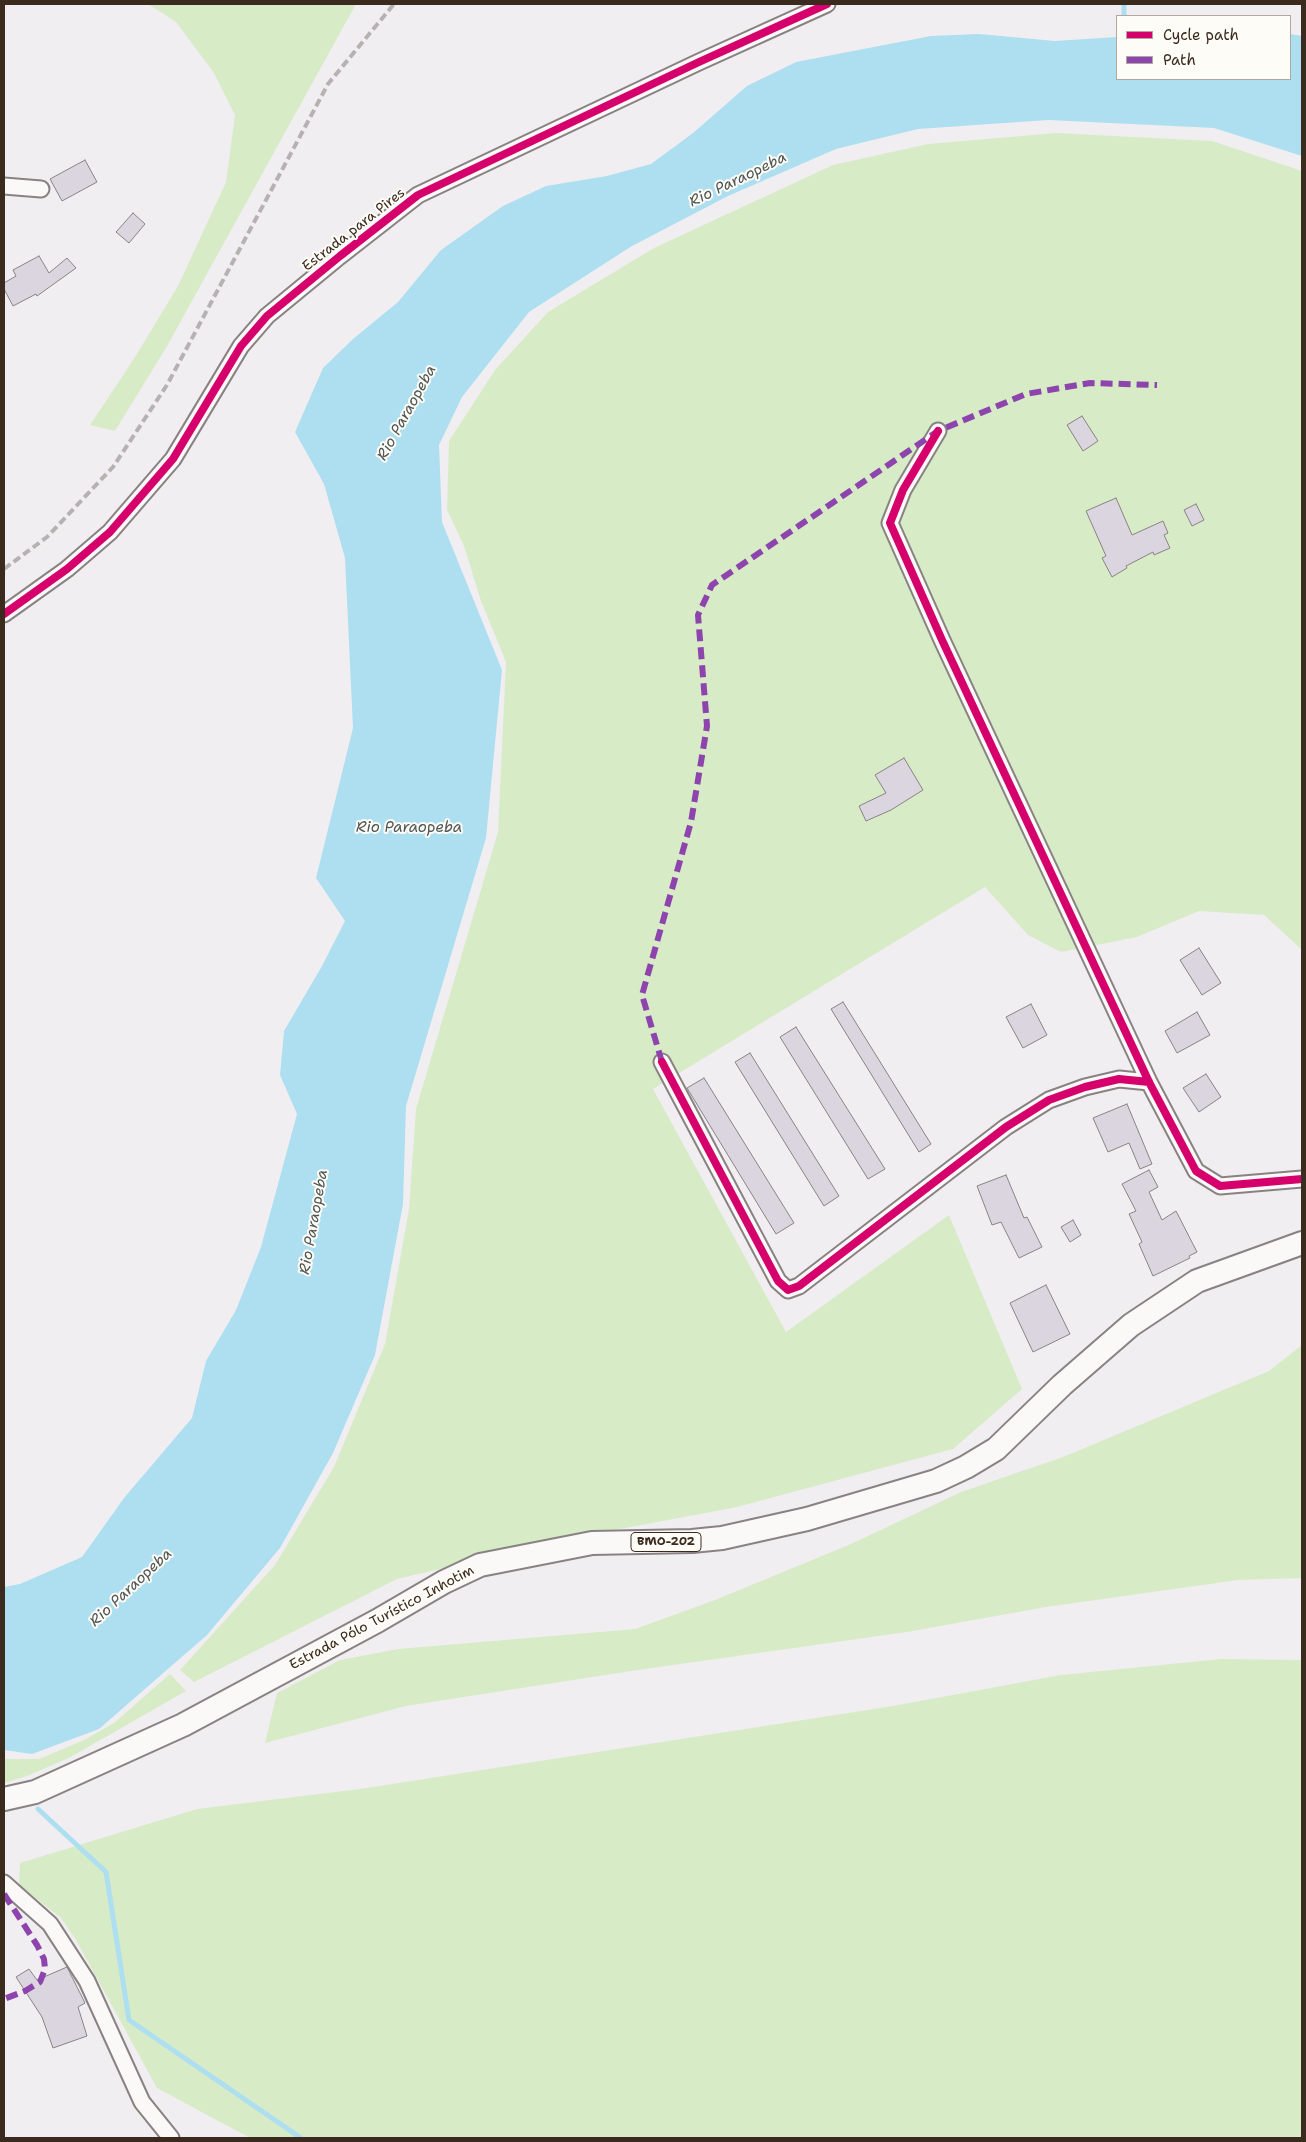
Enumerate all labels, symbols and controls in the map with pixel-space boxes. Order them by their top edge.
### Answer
legend [1116,15,1291,80]
text: Cycle path [1163,25,1239,45]
text: Path [1163,50,1196,70]
water label: Rio Paraopeba [686,149,790,211]
street label: Estrada para Pires [299,185,409,275]
water label: Rio Paraopeba [373,362,441,464]
water label: Rio Paraopeba [356,819,462,837]
water label: Rio Paraopeba [296,1168,332,1276]
road number: BMO-202 [631,1532,701,1551]
water label: Rio Paraopeba [86,1545,176,1631]
street label: Estrada Pólo Turístico Inhotim [287,1562,477,1674]

